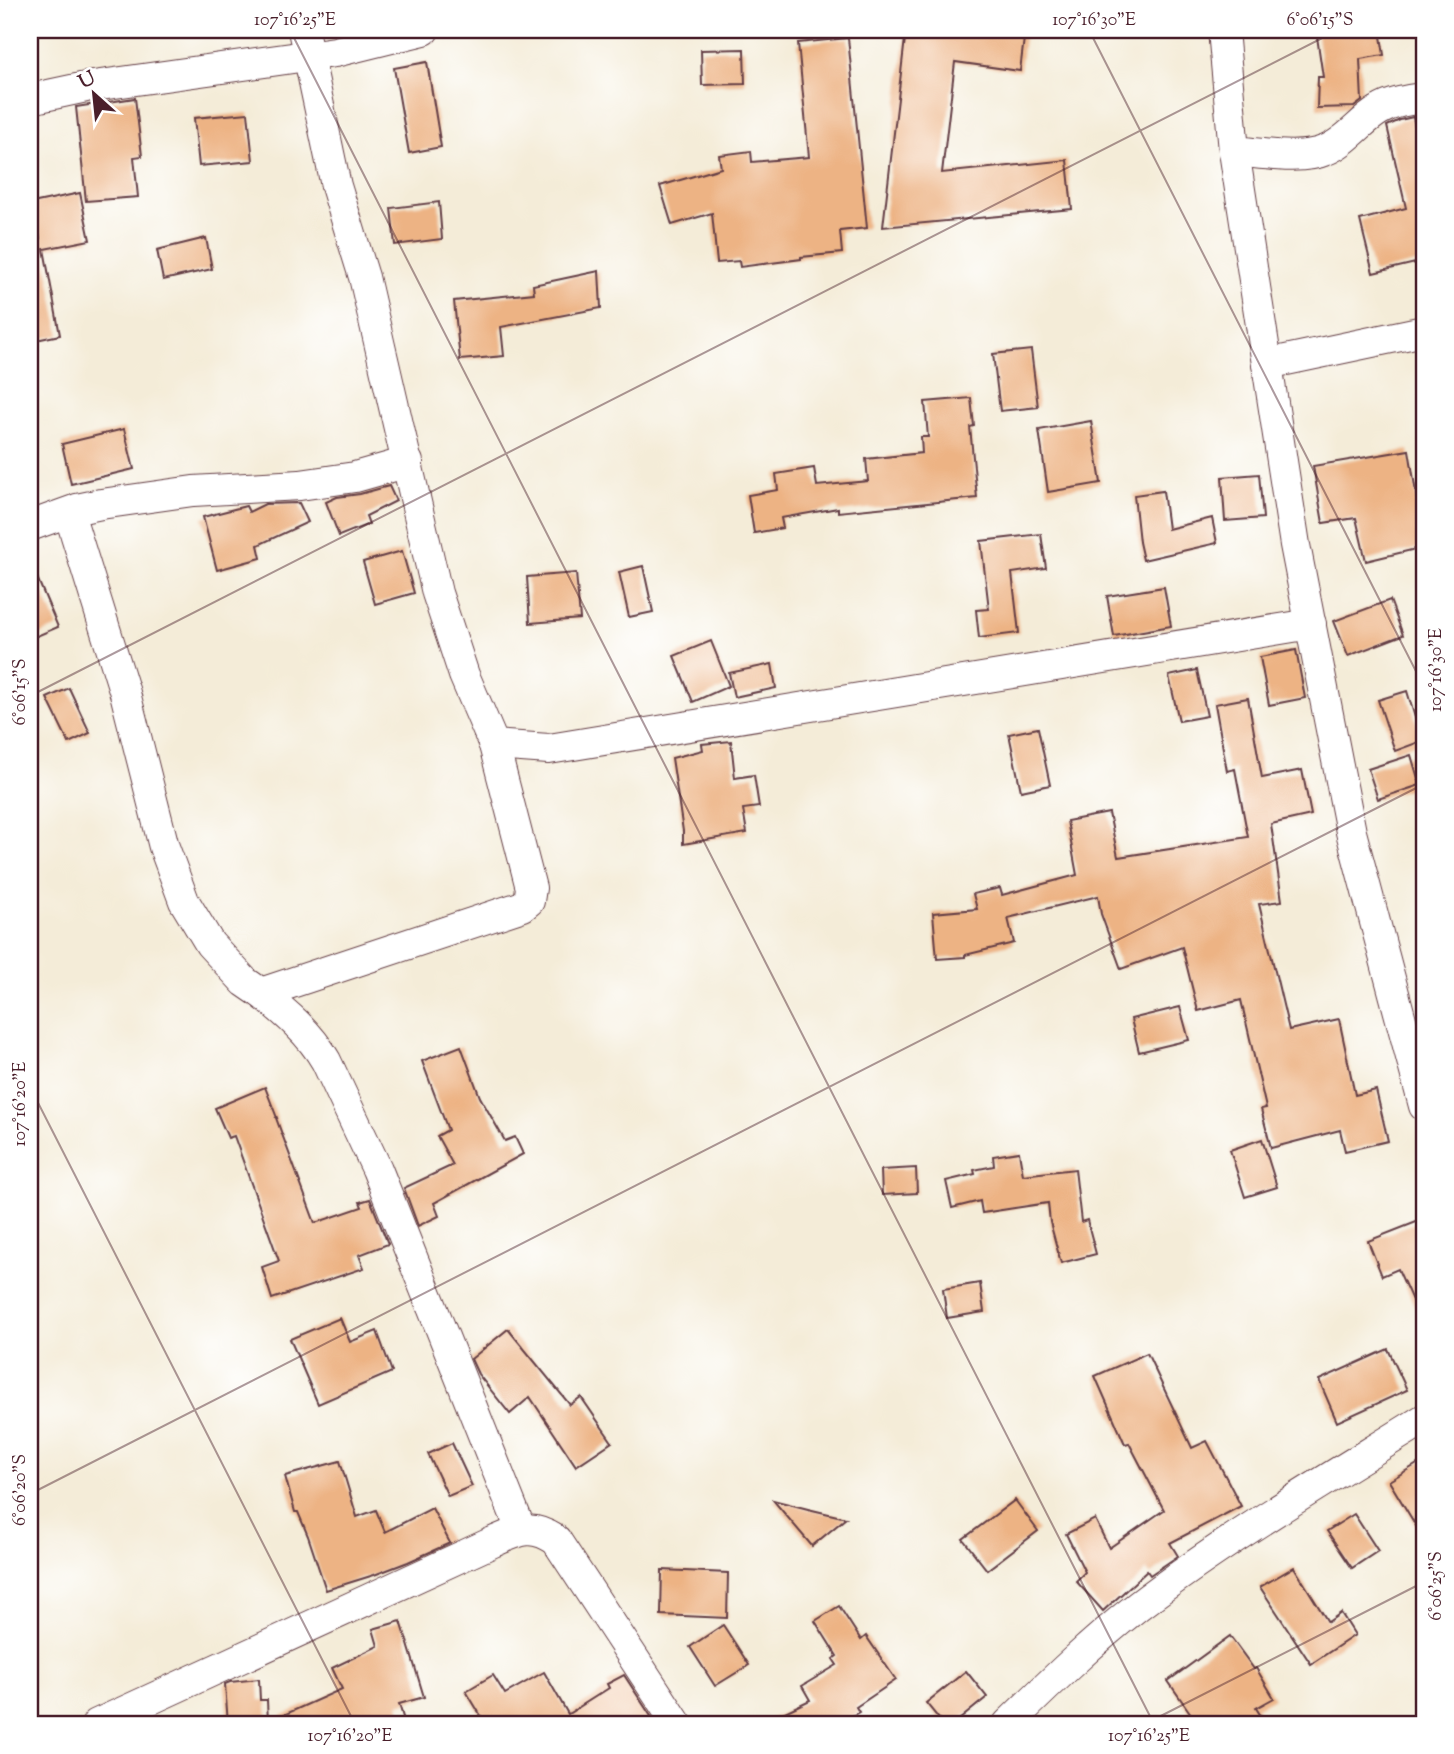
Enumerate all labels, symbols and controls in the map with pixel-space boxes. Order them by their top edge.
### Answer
text: 107°16'25"E [254,8,336,34]
text: 107°16'30"E [1052,8,1136,34]
text: 6°06'15"S [1286,8,1354,34]
north arrow [60,60,130,130]
text: U [74,65,101,97]
text: 107°16'30"E [1424,628,1450,712]
text: 6°06'15"S [8,658,34,726]
text: 107°16'20"E [8,1061,34,1146]
text: 6°06'20"S [8,1454,34,1526]
text: 6°06'25"S [1424,1551,1450,1621]
text: 107°16'20"E [308,1724,393,1750]
text: 107°16'25"E [1108,1724,1190,1750]

